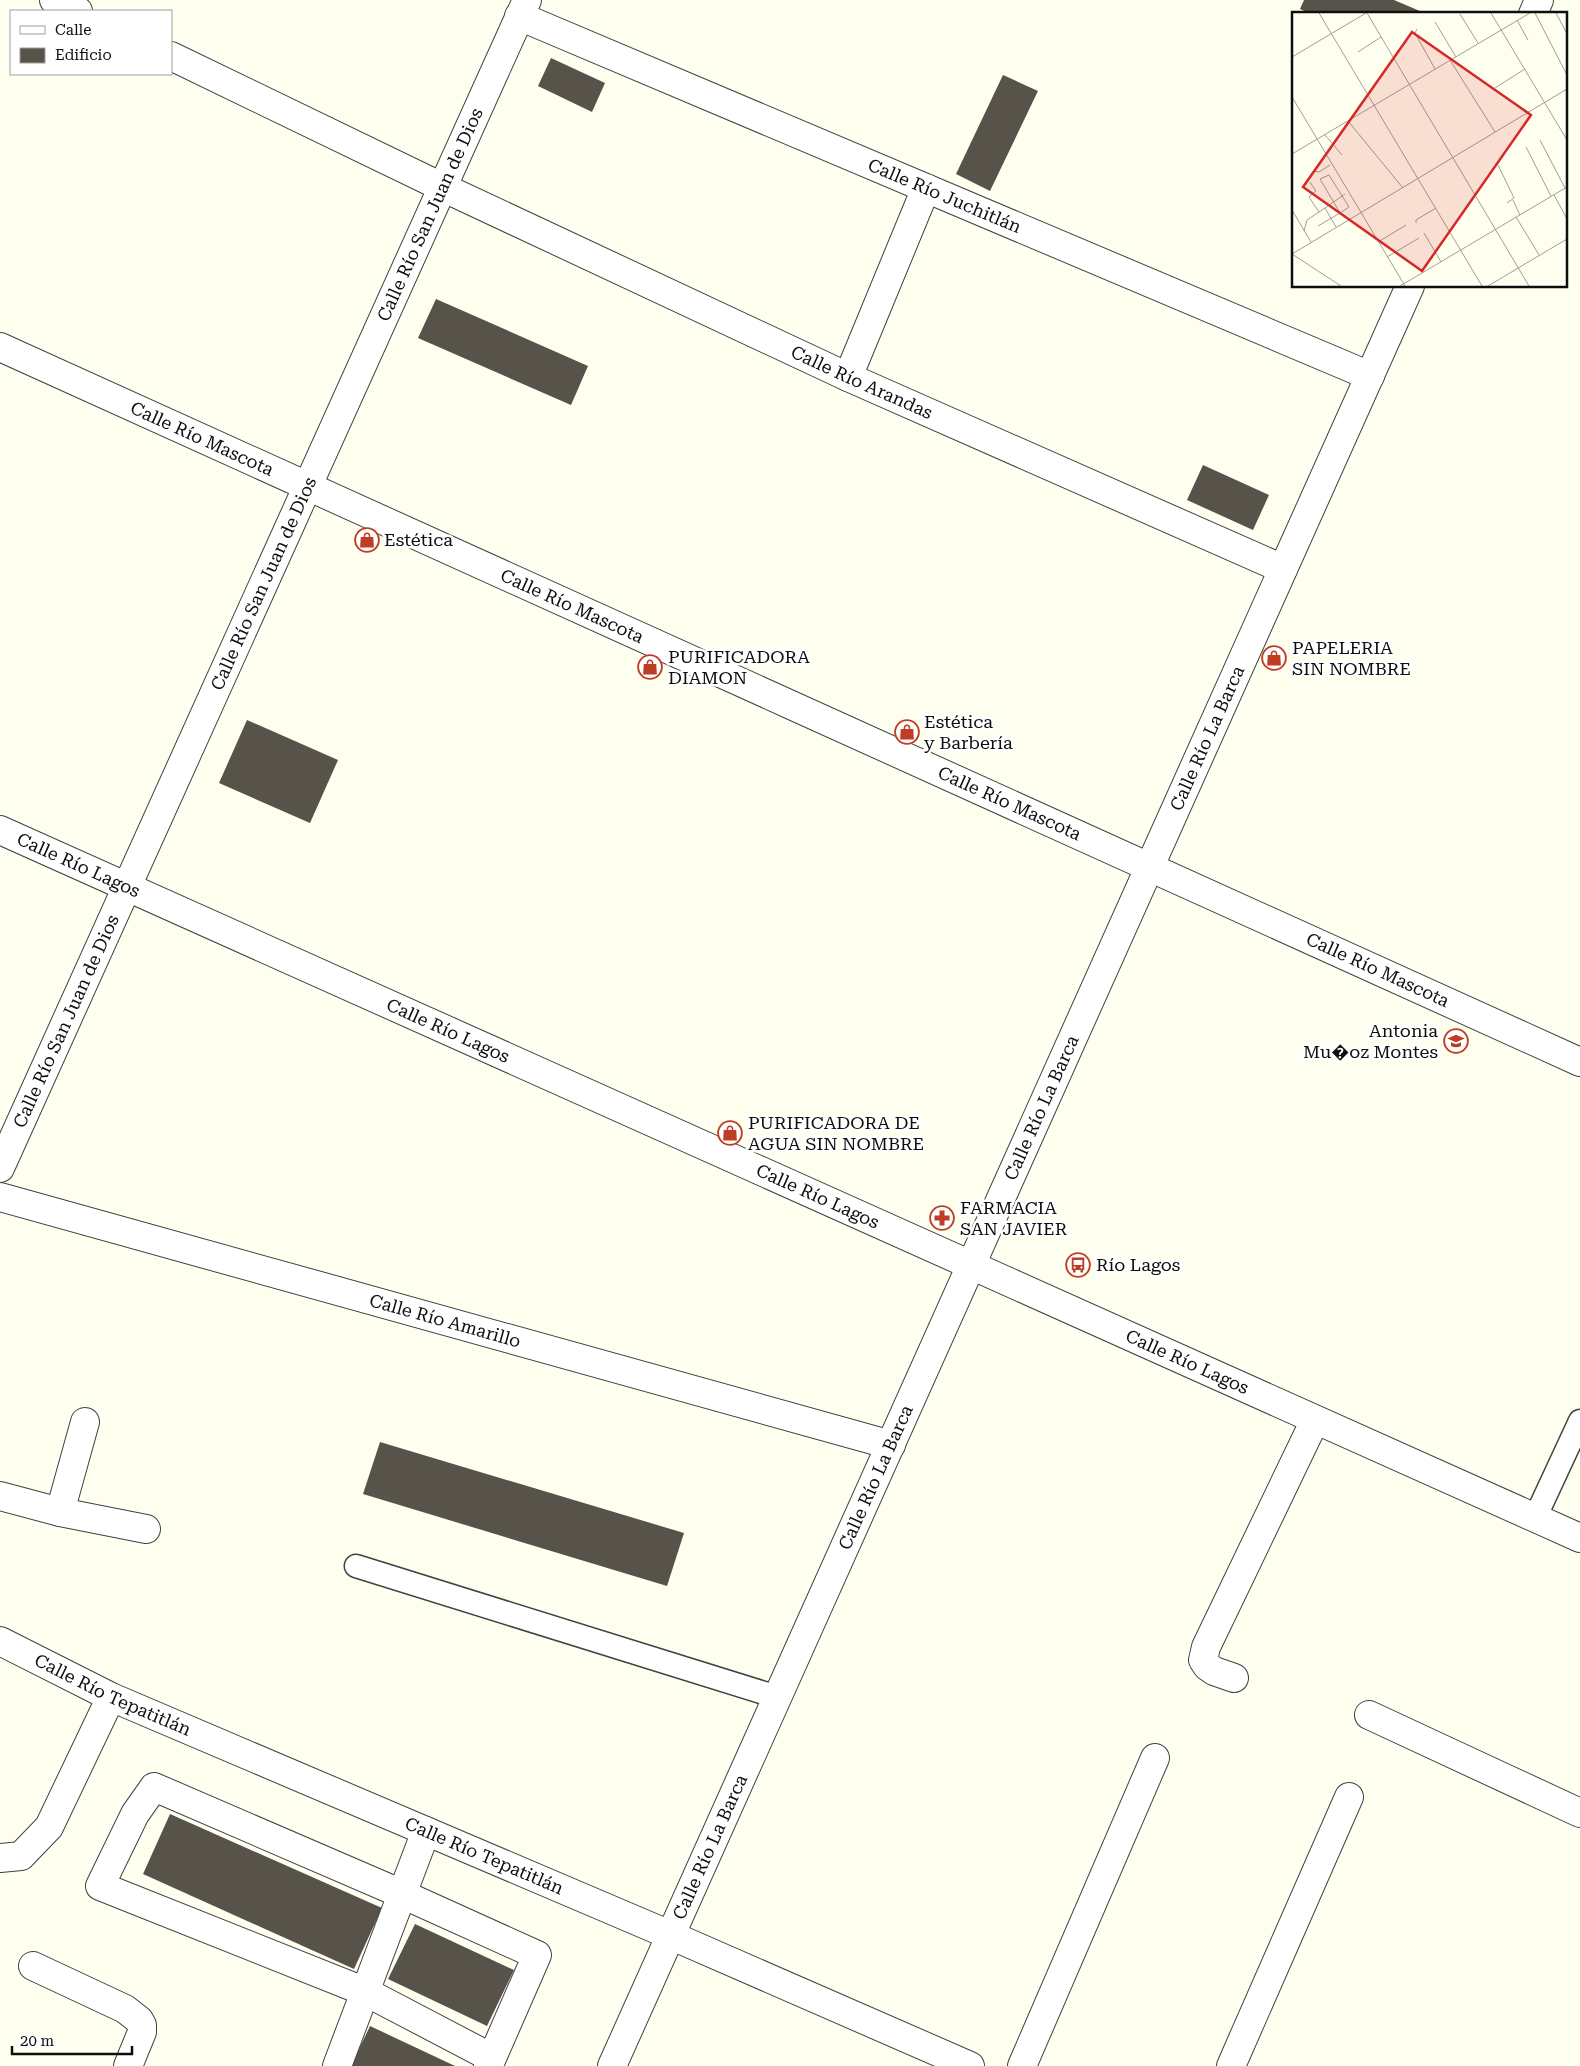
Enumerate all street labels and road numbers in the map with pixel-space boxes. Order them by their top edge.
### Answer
street label: Calle Río San Juan de Dios [372,104,487,324]
street label: Calle Río Juchitlán [865,154,1025,237]
street label: Calle Río Arandas [788,341,936,423]
street label: Calle Río Mascota [127,397,277,480]
street label: Calle Río San Juan de Dios [206,474,320,693]
street label: Calle Río Mascota [497,564,647,647]
street label: Calle Río La Barca [1165,662,1248,814]
street label: Calle Río Mascota [935,762,1085,845]
street label: Calle Río Lagos [14,828,144,901]
street label: Calle Río San Juan de Dios [9,911,123,1131]
street label: Calle Río Mascota [1303,928,1453,1011]
street label: Calle Río Lagos [383,994,513,1067]
street label: Calle Río La Barca [999,1032,1083,1183]
street label: Calle Río Lagos [753,1159,883,1233]
street label: Calle Río Amarillo [367,1289,523,1351]
street label: Calle Río Lagos [1123,1325,1252,1398]
street label: Calle Río La Barca [834,1401,917,1553]
street label: Calle Río Tepatitlán [31,1649,195,1740]
street label: Calle Río La Barca [668,1771,751,1923]
street label: Calle Río Tepatitlán [402,1812,567,1899]

